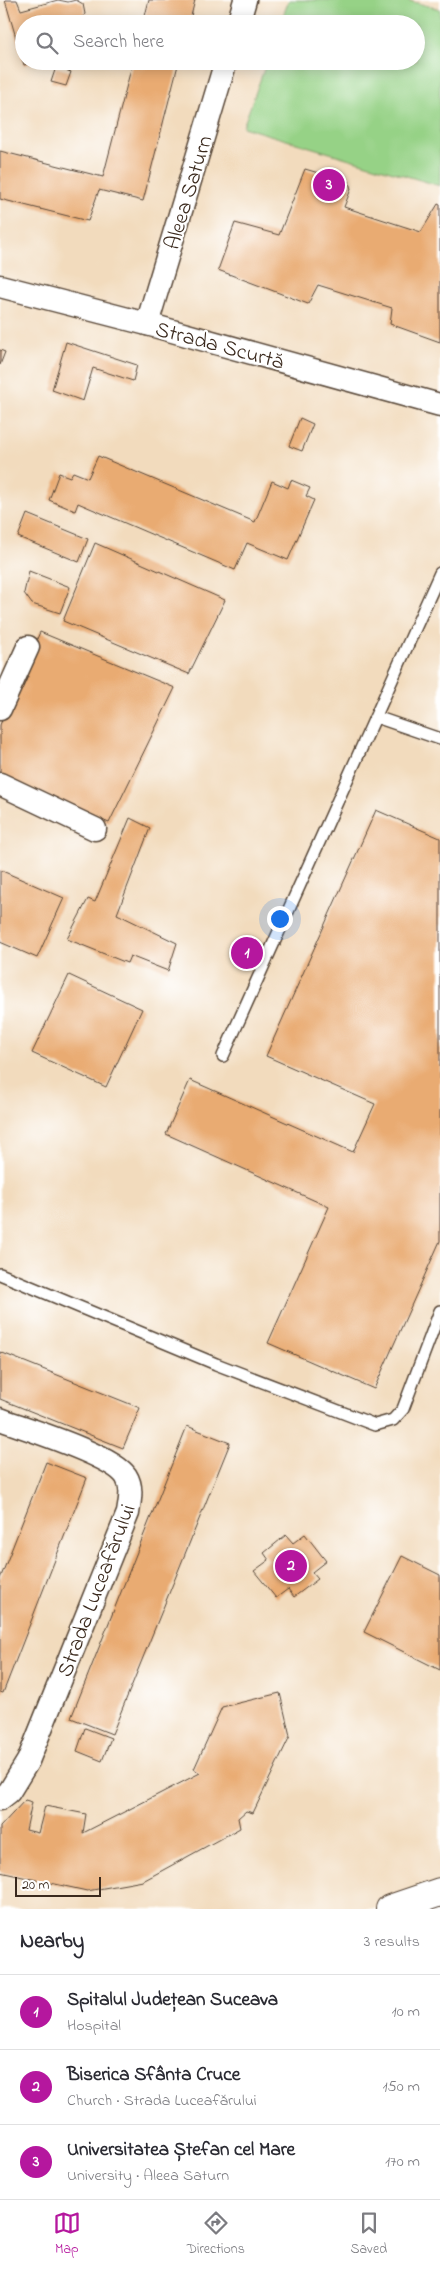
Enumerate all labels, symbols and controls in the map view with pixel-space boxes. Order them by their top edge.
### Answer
search box [15,15,425,70]
icon: search [33,29,61,57]
text: Search here [73,29,164,56]
street label: Aleea Saturn [157,132,222,254]
pin: 3 [313,166,345,204]
street label: Strada Scurtă [151,314,287,379]
your location [267,906,293,932]
pin: 1 [231,934,263,972]
street label: Strada Luceafărului [50,1500,146,1682]
pin: 2 [275,1547,307,1585]
scale bar [15,1874,101,1897]
text: 20 m [22,1875,49,1896]
text: Nearby [20,1927,84,1957]
text: 3 results [364,1930,420,1954]
text: Spitalul Județean Suceava [67,1987,278,2014]
text: 1 [33,2000,39,2024]
text: 10 m [392,2000,420,2024]
text: Hospital [67,2014,121,2038]
text: Biserica Sfânta Cruce [67,2062,240,2089]
text: 2 [32,2075,40,2099]
text: 150 m [382,2075,420,2099]
text: Church · Strada Luceafărului [67,2089,257,2113]
text: Universitatea Ștefan cel Mare [67,2137,295,2164]
text: 3 [33,2150,39,2174]
text: 170 m [385,2150,420,2174]
text: University · Aleea Saturn [67,2164,229,2188]
tab: Map [53,2209,81,2260]
tab: Directions [187,2209,245,2260]
tab: Saved [351,2209,387,2260]

